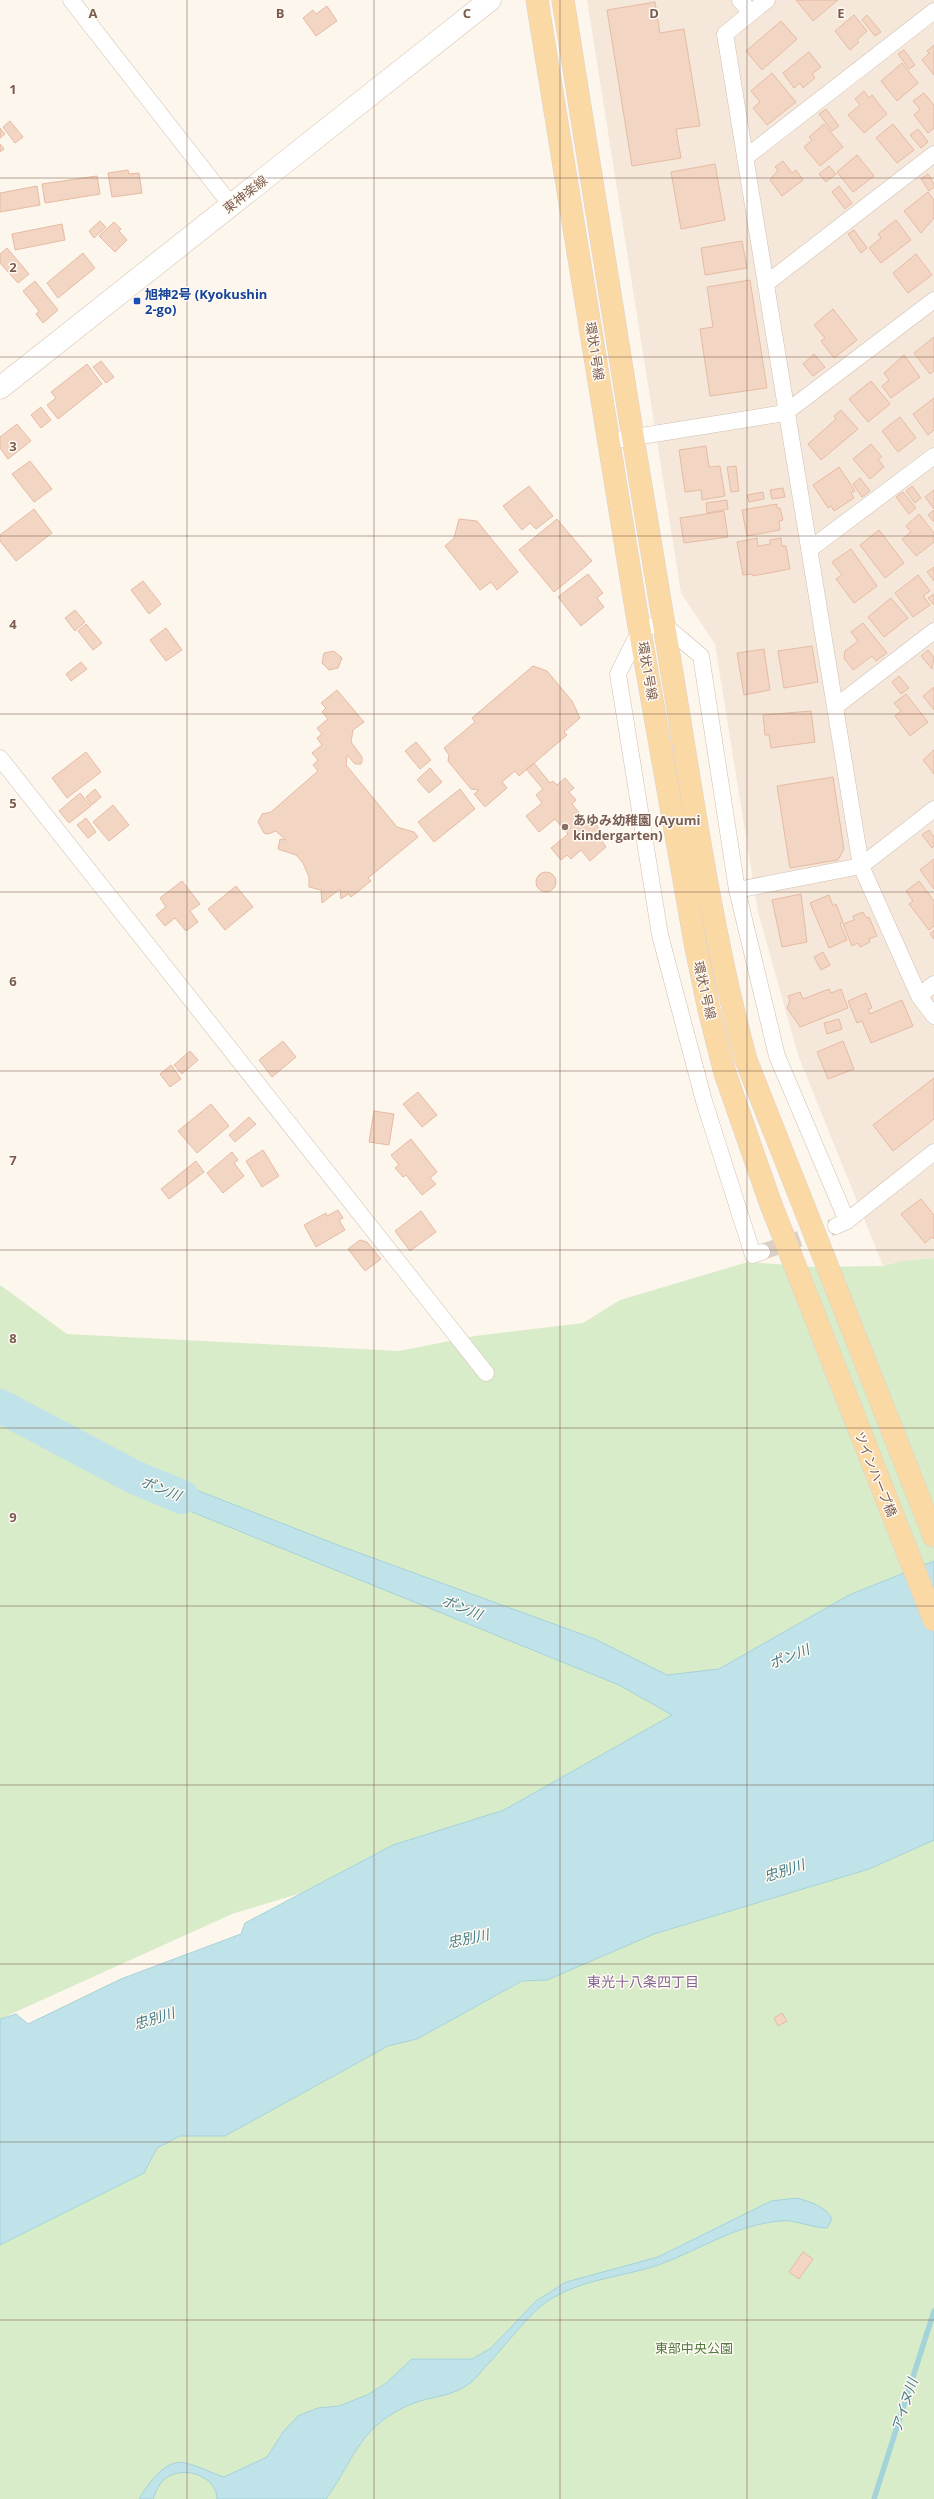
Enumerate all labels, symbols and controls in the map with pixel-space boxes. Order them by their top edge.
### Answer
text: A [89,4,98,22]
text: B [276,4,285,22]
text: C [463,4,471,22]
text: D [649,4,659,22]
text: E [837,4,845,22]
text: 1 [9,80,17,98]
street label: 東神楽線 [219,171,271,217]
text: 2 [9,258,17,276]
place label: 旭神2号 (Kyokushin 2-go) [145,285,267,318]
marker: 旭神2号 (Kyokushin 2-go) [132,296,142,306]
street label: 環状1号線 [581,320,609,382]
text: 3 [9,437,17,455]
text: 4 [9,615,17,633]
street label: 環状1号線 [634,640,662,702]
text: 5 [9,794,17,812]
place label: あゆみ幼稚園 (Ayumi kindergarten) [573,811,700,844]
marker: あゆみ幼稚園 (Ayumi kindergarten) [560,822,570,832]
street label: 環状1号線 [690,959,720,1021]
text: 6 [9,972,17,990]
text: 7 [9,1151,17,1169]
text: 8 [9,1329,17,1347]
street label: ツインハープ橋 [851,1429,901,1519]
water label: ポン川 [138,1471,186,1505]
text: 9 [9,1508,17,1526]
water label: ポン川 [439,1590,487,1624]
water label: ポン川 [766,1639,814,1673]
water label: 忠別川 [761,1854,809,1886]
water label: 忠別川 [445,1924,492,1952]
district label: 東光十八条四丁目 [587,1972,699,1991]
water label: 忠別川 [131,2002,179,2033]
park label: 東部中央公園 [655,2339,733,2357]
water label: アイヌ川 [886,2374,922,2434]

